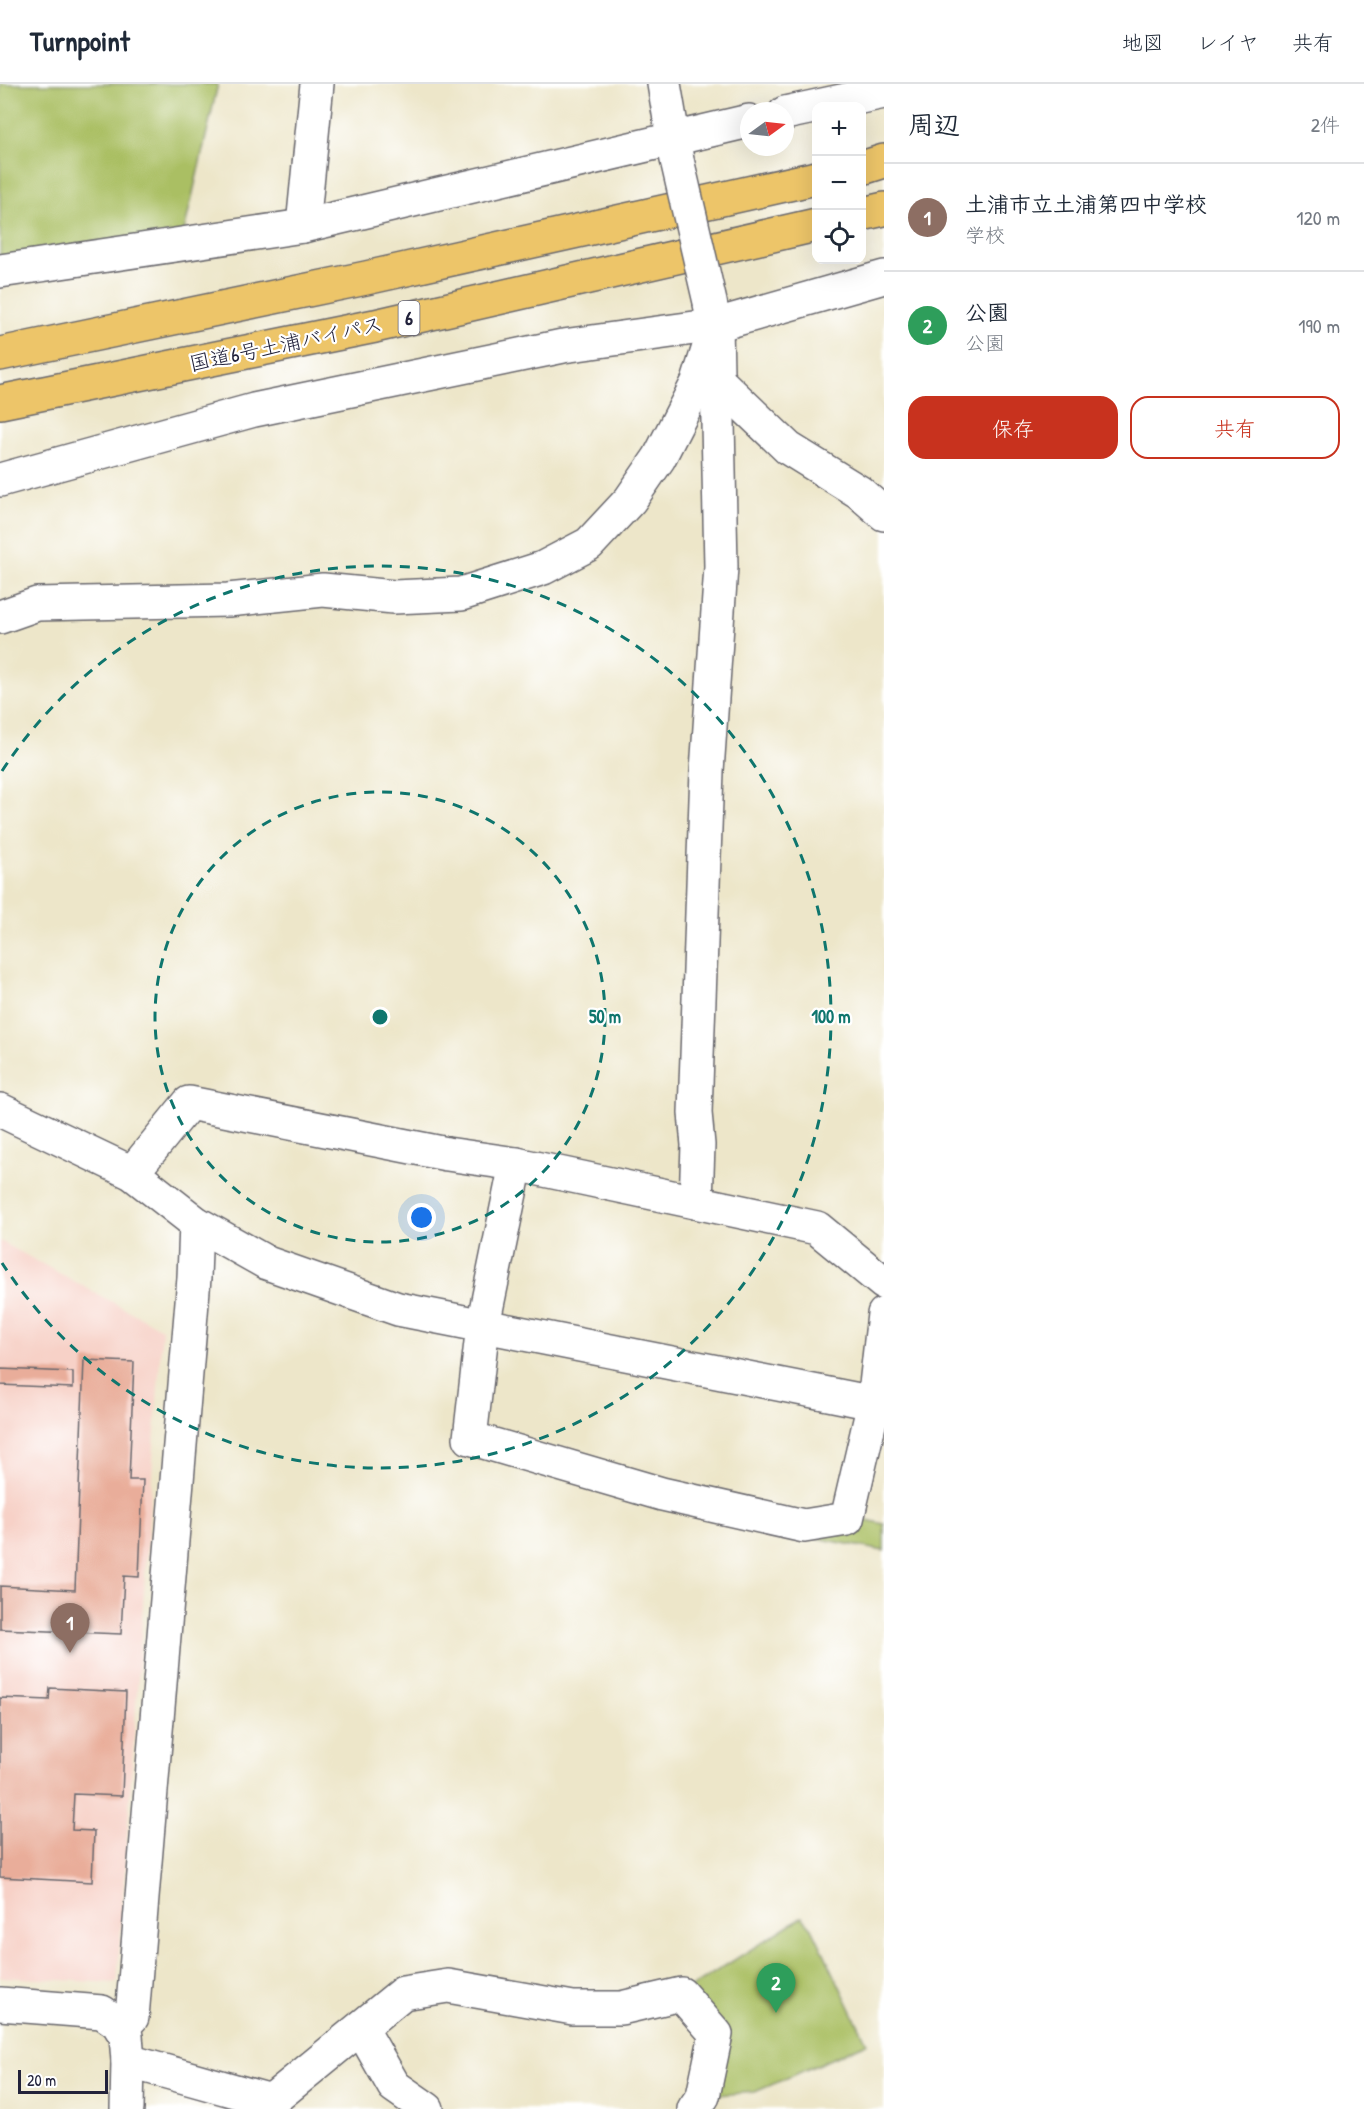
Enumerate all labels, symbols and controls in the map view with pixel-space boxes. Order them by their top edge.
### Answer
text: Turnpoint [30,22,130,60]
text: 地図 [1122,28,1164,57]
text: レイヤ [1197,28,1259,57]
text: 共有 [1292,28,1334,57]
north arrow [740,102,794,156]
map controls [812,102,866,264]
button: + [812,102,866,156]
text: 周辺 [908,107,960,142]
text: 2件 [1311,111,1340,138]
button: − [812,156,866,210]
text: 土浦市立土浦第四中学校 [965,189,1207,219]
text: 1 [924,204,931,231]
text: 120 m [1296,204,1340,231]
button: locate [812,210,866,264]
text: 学校 [965,221,1005,248]
text: 公園 [965,297,1009,327]
road number: 6 [398,301,420,335]
street label: 国道6号土浦バイパス [187,309,385,378]
text: 2 [923,312,932,339]
text: 190 m [1298,312,1340,339]
text: 公園 [965,329,1005,356]
button: 保存 [908,396,1118,459]
button: 共有 [1130,396,1340,459]
text: 50 m [589,1004,621,1029]
text: 100 m [811,1004,851,1029]
centre of rings [370,1007,390,1027]
your location [407,1203,436,1232]
pin: 1 [50,1604,90,1653]
pin: 2 [756,1964,796,2013]
scale bar [18,2067,108,2094]
text: 20 m [27,2069,56,2091]

